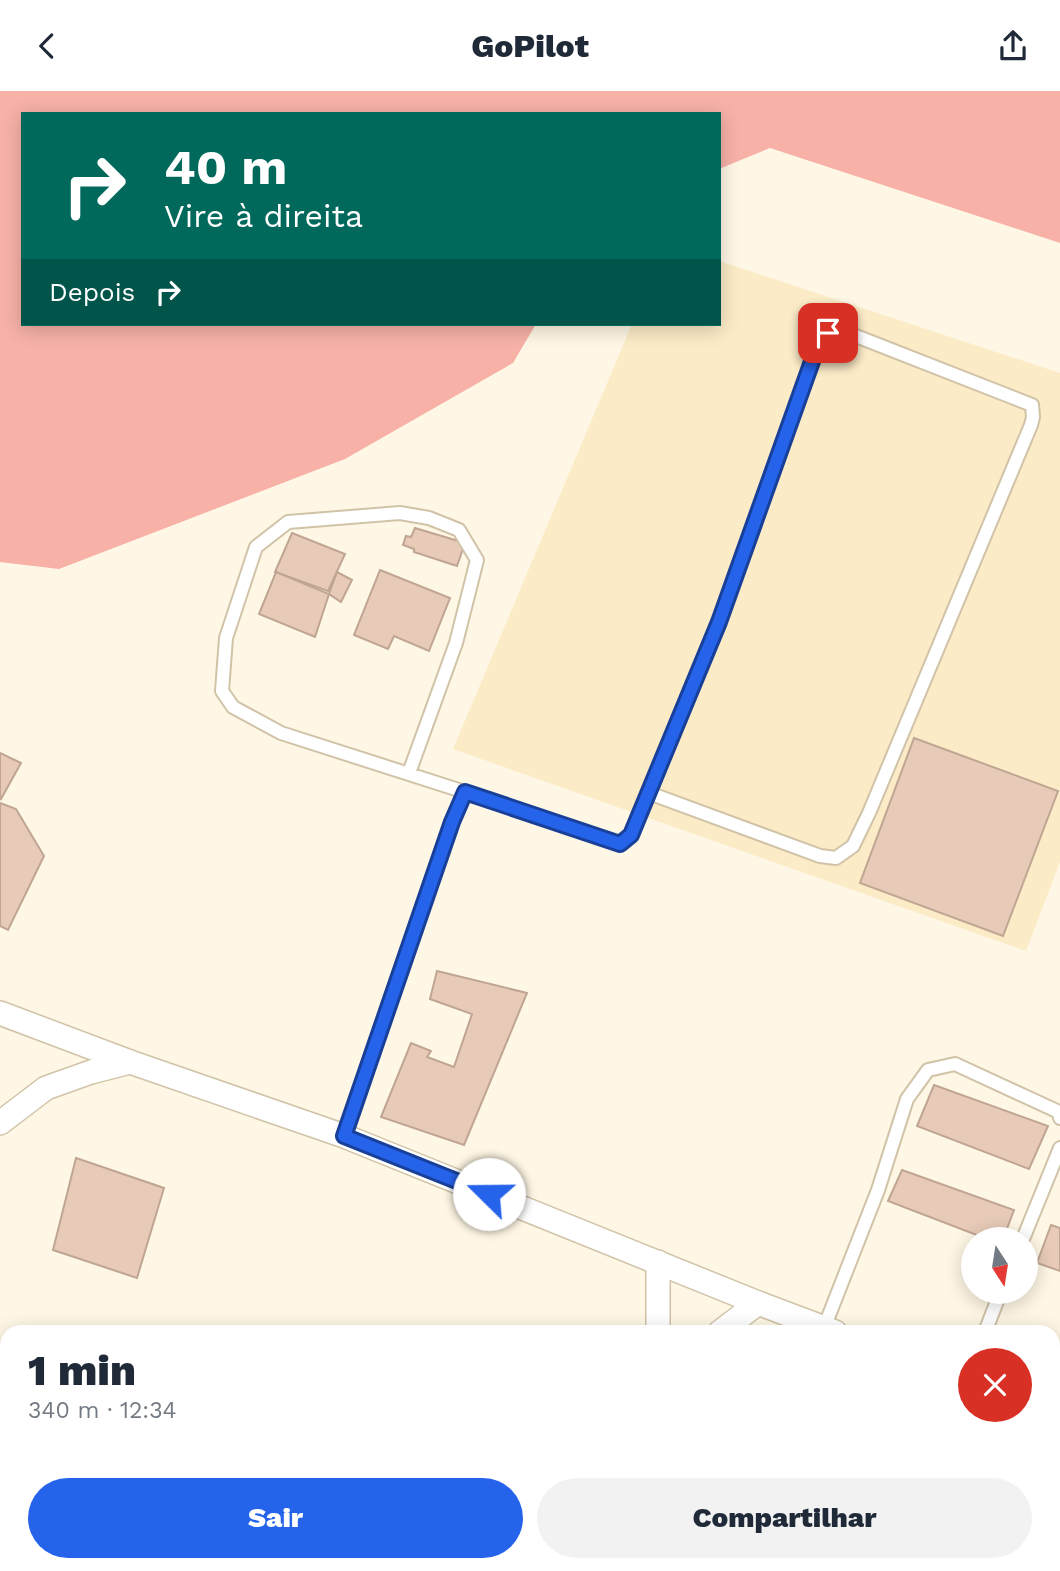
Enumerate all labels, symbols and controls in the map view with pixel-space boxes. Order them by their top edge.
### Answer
icon: back [28,27,66,65]
text: GoPilot [471,27,589,65]
icon: share [994,27,1032,65]
text: 40 m [164,138,287,196]
icon: right [49,140,140,231]
text: Vire à direita [164,197,363,235]
icon: right [149,273,187,311]
text: Depois [49,277,135,307]
pin [798,303,858,363]
icon: arrive [809,314,847,352]
position arrow [452,1157,526,1231]
north arrow [961,1227,1038,1304]
map controls [961,1227,1038,1304]
text: 1 min [28,1346,136,1395]
button: close [958,1348,1032,1422]
text: 340 m · 12:34 [28,1397,177,1424]
button: Sair [28,1478,523,1558]
button: Compartilhar [537,1478,1032,1558]

